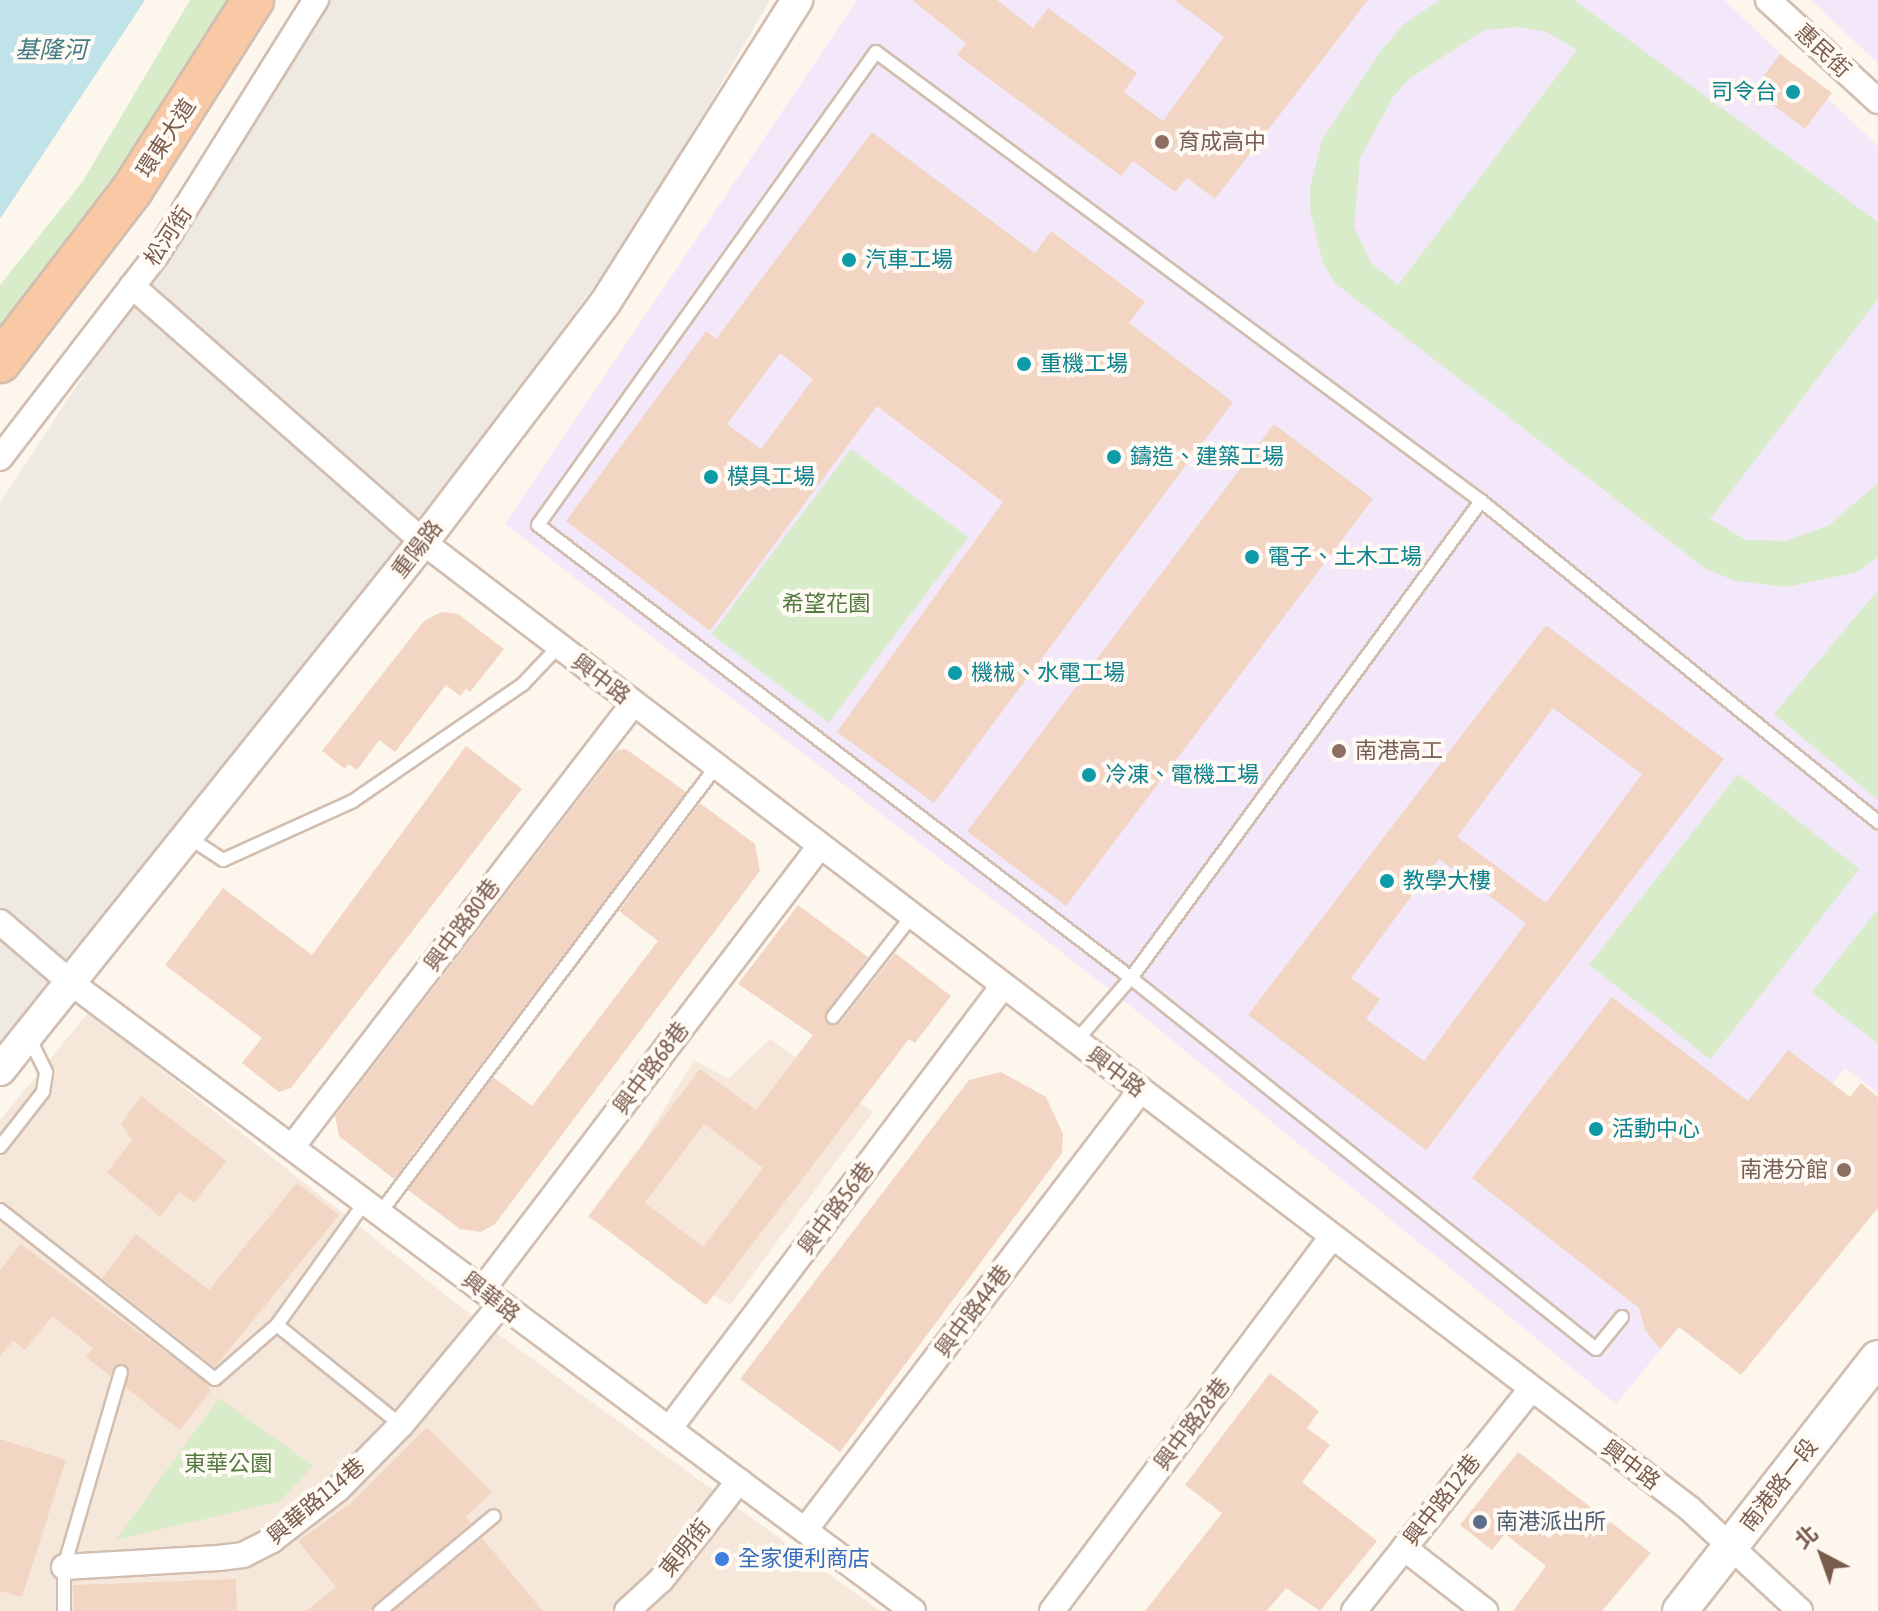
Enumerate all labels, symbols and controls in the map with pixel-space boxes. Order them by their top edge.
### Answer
street label: 惠民街 [1790,19,1856,83]
water label: 基隆河 [15,36,87,64]
place label: 司令台 [1711,79,1777,105]
marker: 司令台 [1784,83,1802,101]
street label: 環東大道 [131,94,201,182]
place label: 育成高中 [1178,129,1266,155]
marker: 育成高中 [1153,133,1171,151]
street label: 松河街 [139,201,197,271]
place label: 汽車工場 [865,247,953,273]
marker: 汽車工場 [840,251,858,269]
place label: 重機工場 [1040,351,1128,377]
marker: 重機工場 [1015,355,1033,373]
place label: 鑄造、建築工場 [1130,444,1284,470]
marker: 鑄造、建築工場 [1105,448,1123,466]
place label: 模具工場 [727,464,815,490]
marker: 模具工場 [702,468,720,486]
street label: 重陽路 [386,515,448,583]
place label: 電子、土木工場 [1268,544,1422,570]
marker: 電子、土木工場 [1243,548,1261,566]
park label: 希望花園 [782,591,870,617]
street label: 興中路 [567,649,635,709]
place label: 機械、水電工場 [971,660,1125,686]
marker: 機械、水電工場 [946,664,964,682]
place label: 南港高工 [1355,738,1443,764]
marker: 南港高工 [1330,742,1348,760]
place label: 冷凍、電機工場 [1105,762,1259,788]
marker: 冷凍、電機工場 [1080,766,1098,784]
place label: 教學大樓 [1403,868,1491,894]
marker: 教學大樓 [1378,872,1396,890]
street label: 興中路80巷 [419,874,505,976]
street label: 興中路68巷 [608,1017,694,1119]
street label: 興中路 [1082,1042,1150,1102]
place label: 活動中心 [1612,1116,1700,1142]
marker: 活動中心 [1587,1120,1605,1138]
street label: 興中路56巷 [793,1157,879,1259]
place label: 南港分館 [1740,1157,1828,1183]
marker: 南港分館 [1835,1161,1853,1179]
street label: 興中路44巷 [930,1260,1016,1362]
street label: 興華路 [457,1266,525,1328]
street label: 興中路28巷 [1149,1373,1235,1475]
street label: 南港路一段 [1735,1434,1823,1536]
street label: 興中路 [1597,1435,1665,1495]
street label: 興中路12巷 [1398,1449,1486,1551]
park label: 東華公園 [184,1451,272,1477]
street label: 興華路114巷 [262,1453,370,1549]
place label: 南港派出所 [1496,1509,1606,1535]
marker: 南港派出所 [1471,1513,1489,1531]
street label: 東明街 [654,1514,716,1582]
north arrow [1782,1515,1862,1595]
text: 北 [1789,1520,1823,1554]
place label: 全家便利商店 [738,1546,870,1572]
marker: 全家便利商店 [713,1550,731,1568]

